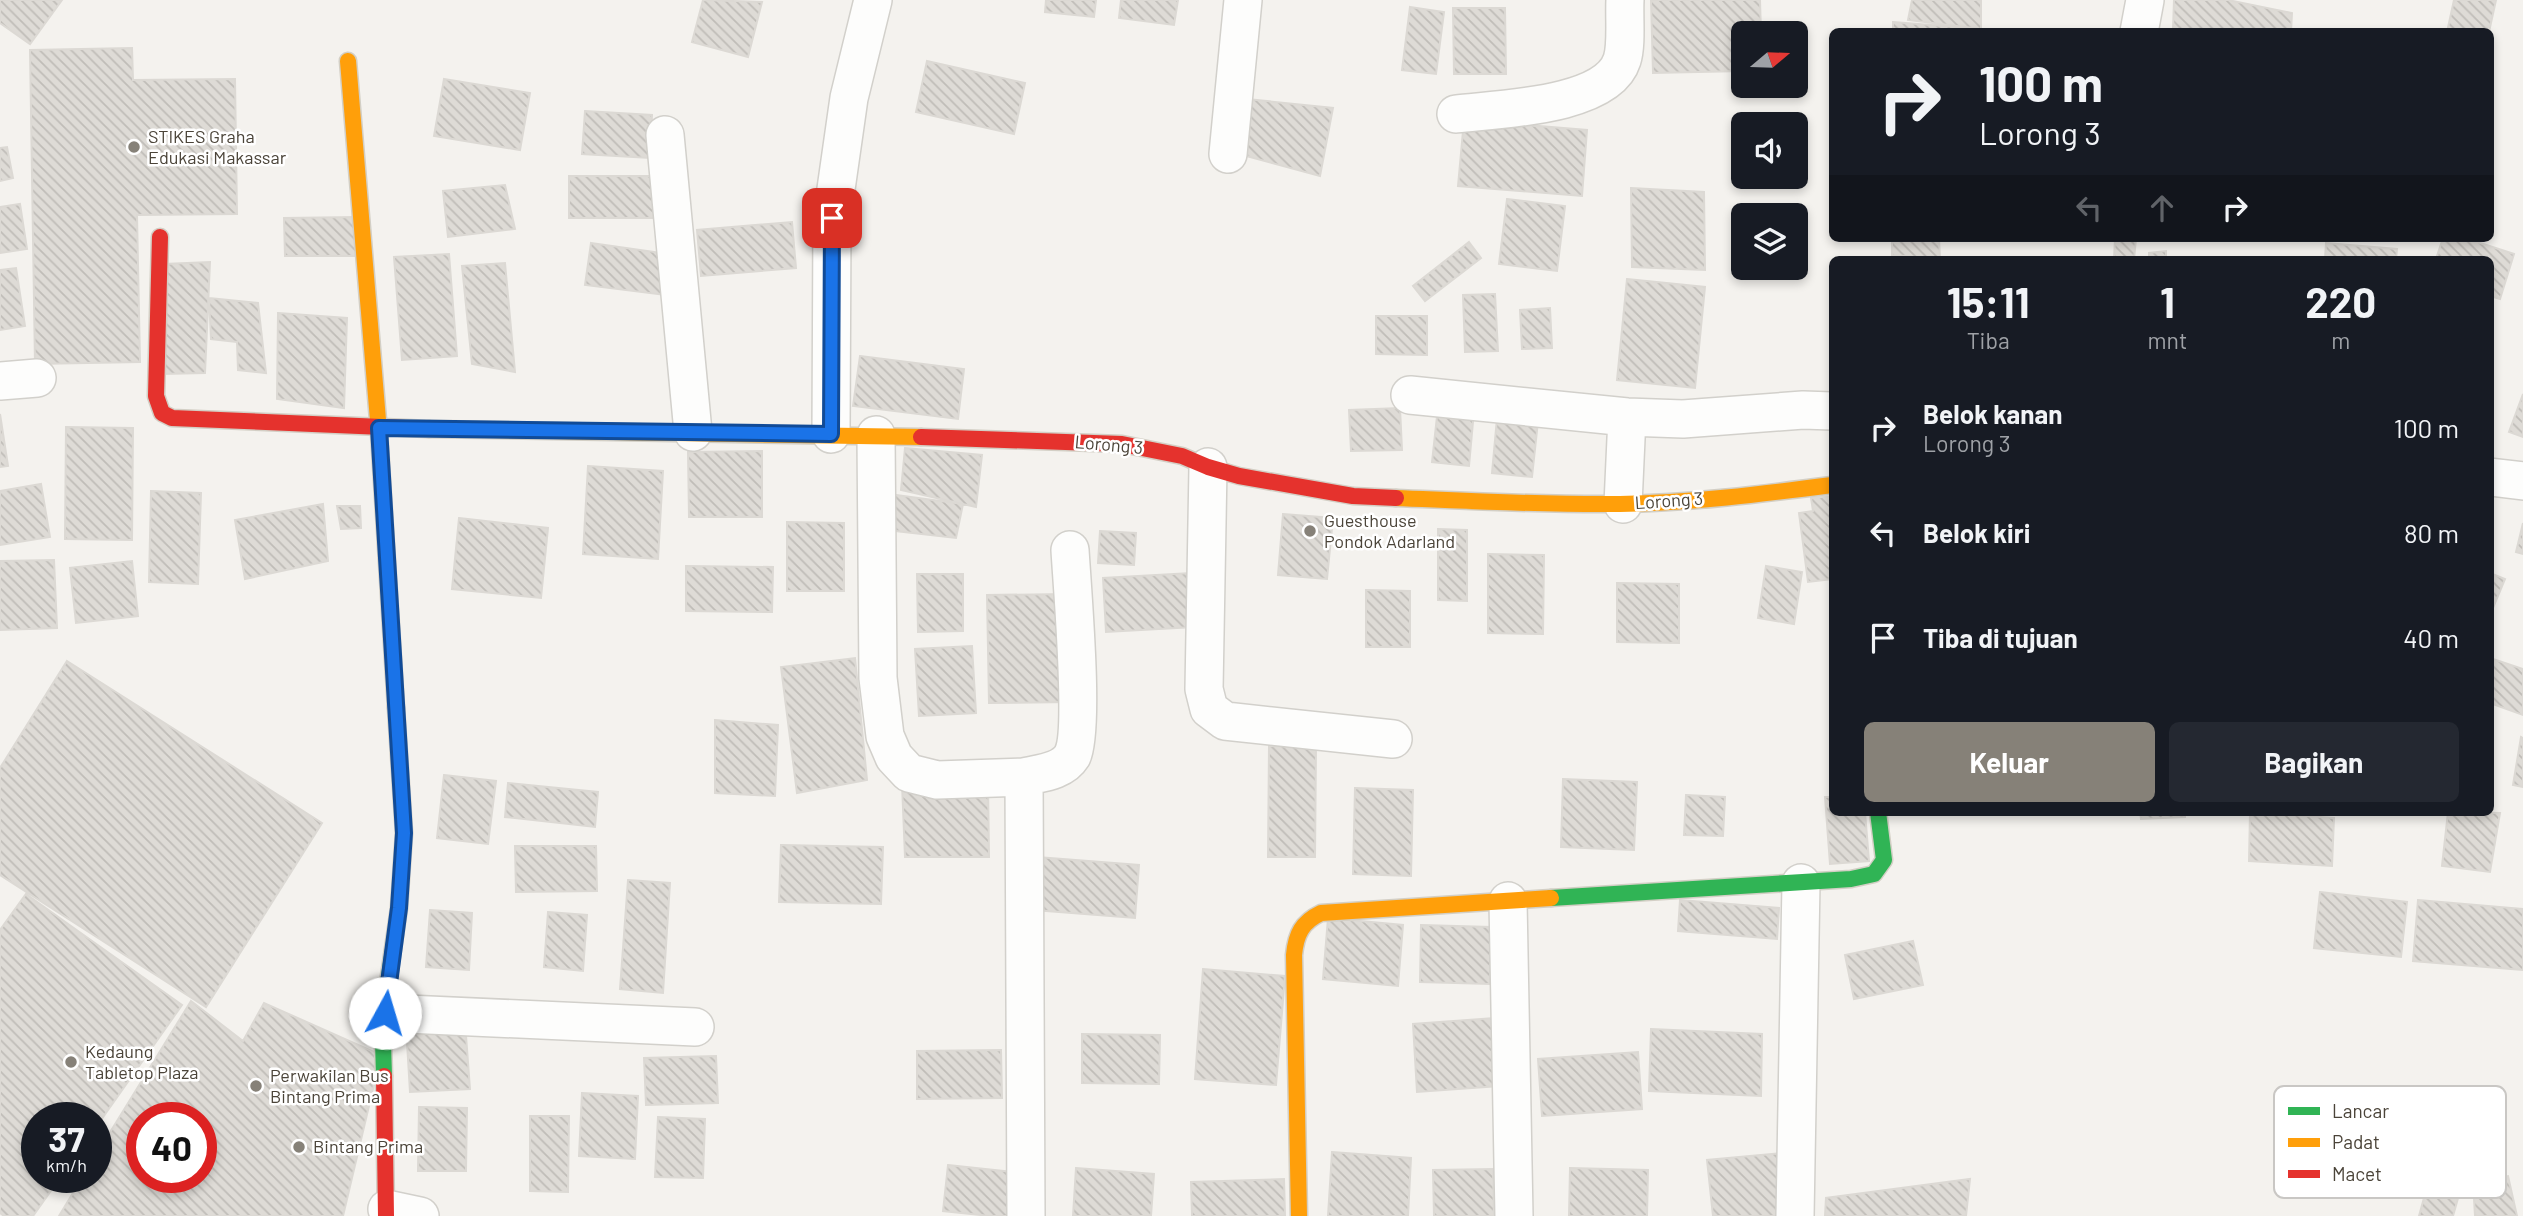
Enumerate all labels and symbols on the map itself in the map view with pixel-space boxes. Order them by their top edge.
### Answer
north arrow [1731,21,1808,98]
place label: STIKES Graha Edukasi Makassar [148,125,287,168]
marker: STIKES Graha Edukasi Makassar [126,139,142,155]
pin [802,188,862,248]
street label: Lorong 3 [1074,430,1144,458]
street label: Lorong 3 [1634,487,1704,513]
place label: Guesthouse Pondok Adarland [1324,509,1455,552]
marker: Guesthouse Pondok Adarland [1302,523,1318,539]
position arrow [348,976,422,1050]
place label: Kedaung Tabletop Plaza [85,1040,198,1083]
marker: Kedaung Tabletop Plaza [63,1054,79,1070]
place label: Perwakilan Bus Bintang Prima [270,1064,389,1107]
marker: Perwakilan Bus Bintang Prima [248,1078,264,1094]
legend [2274,1086,2506,1198]
text: Lancar [2332,1099,2389,1122]
speed limit sign: 40 [126,1102,217,1193]
text: Padat [2332,1130,2380,1153]
place label: Bintang Prima [313,1135,423,1157]
marker: Bintang Prima [291,1139,307,1155]
text: Macet [2332,1162,2382,1185]

